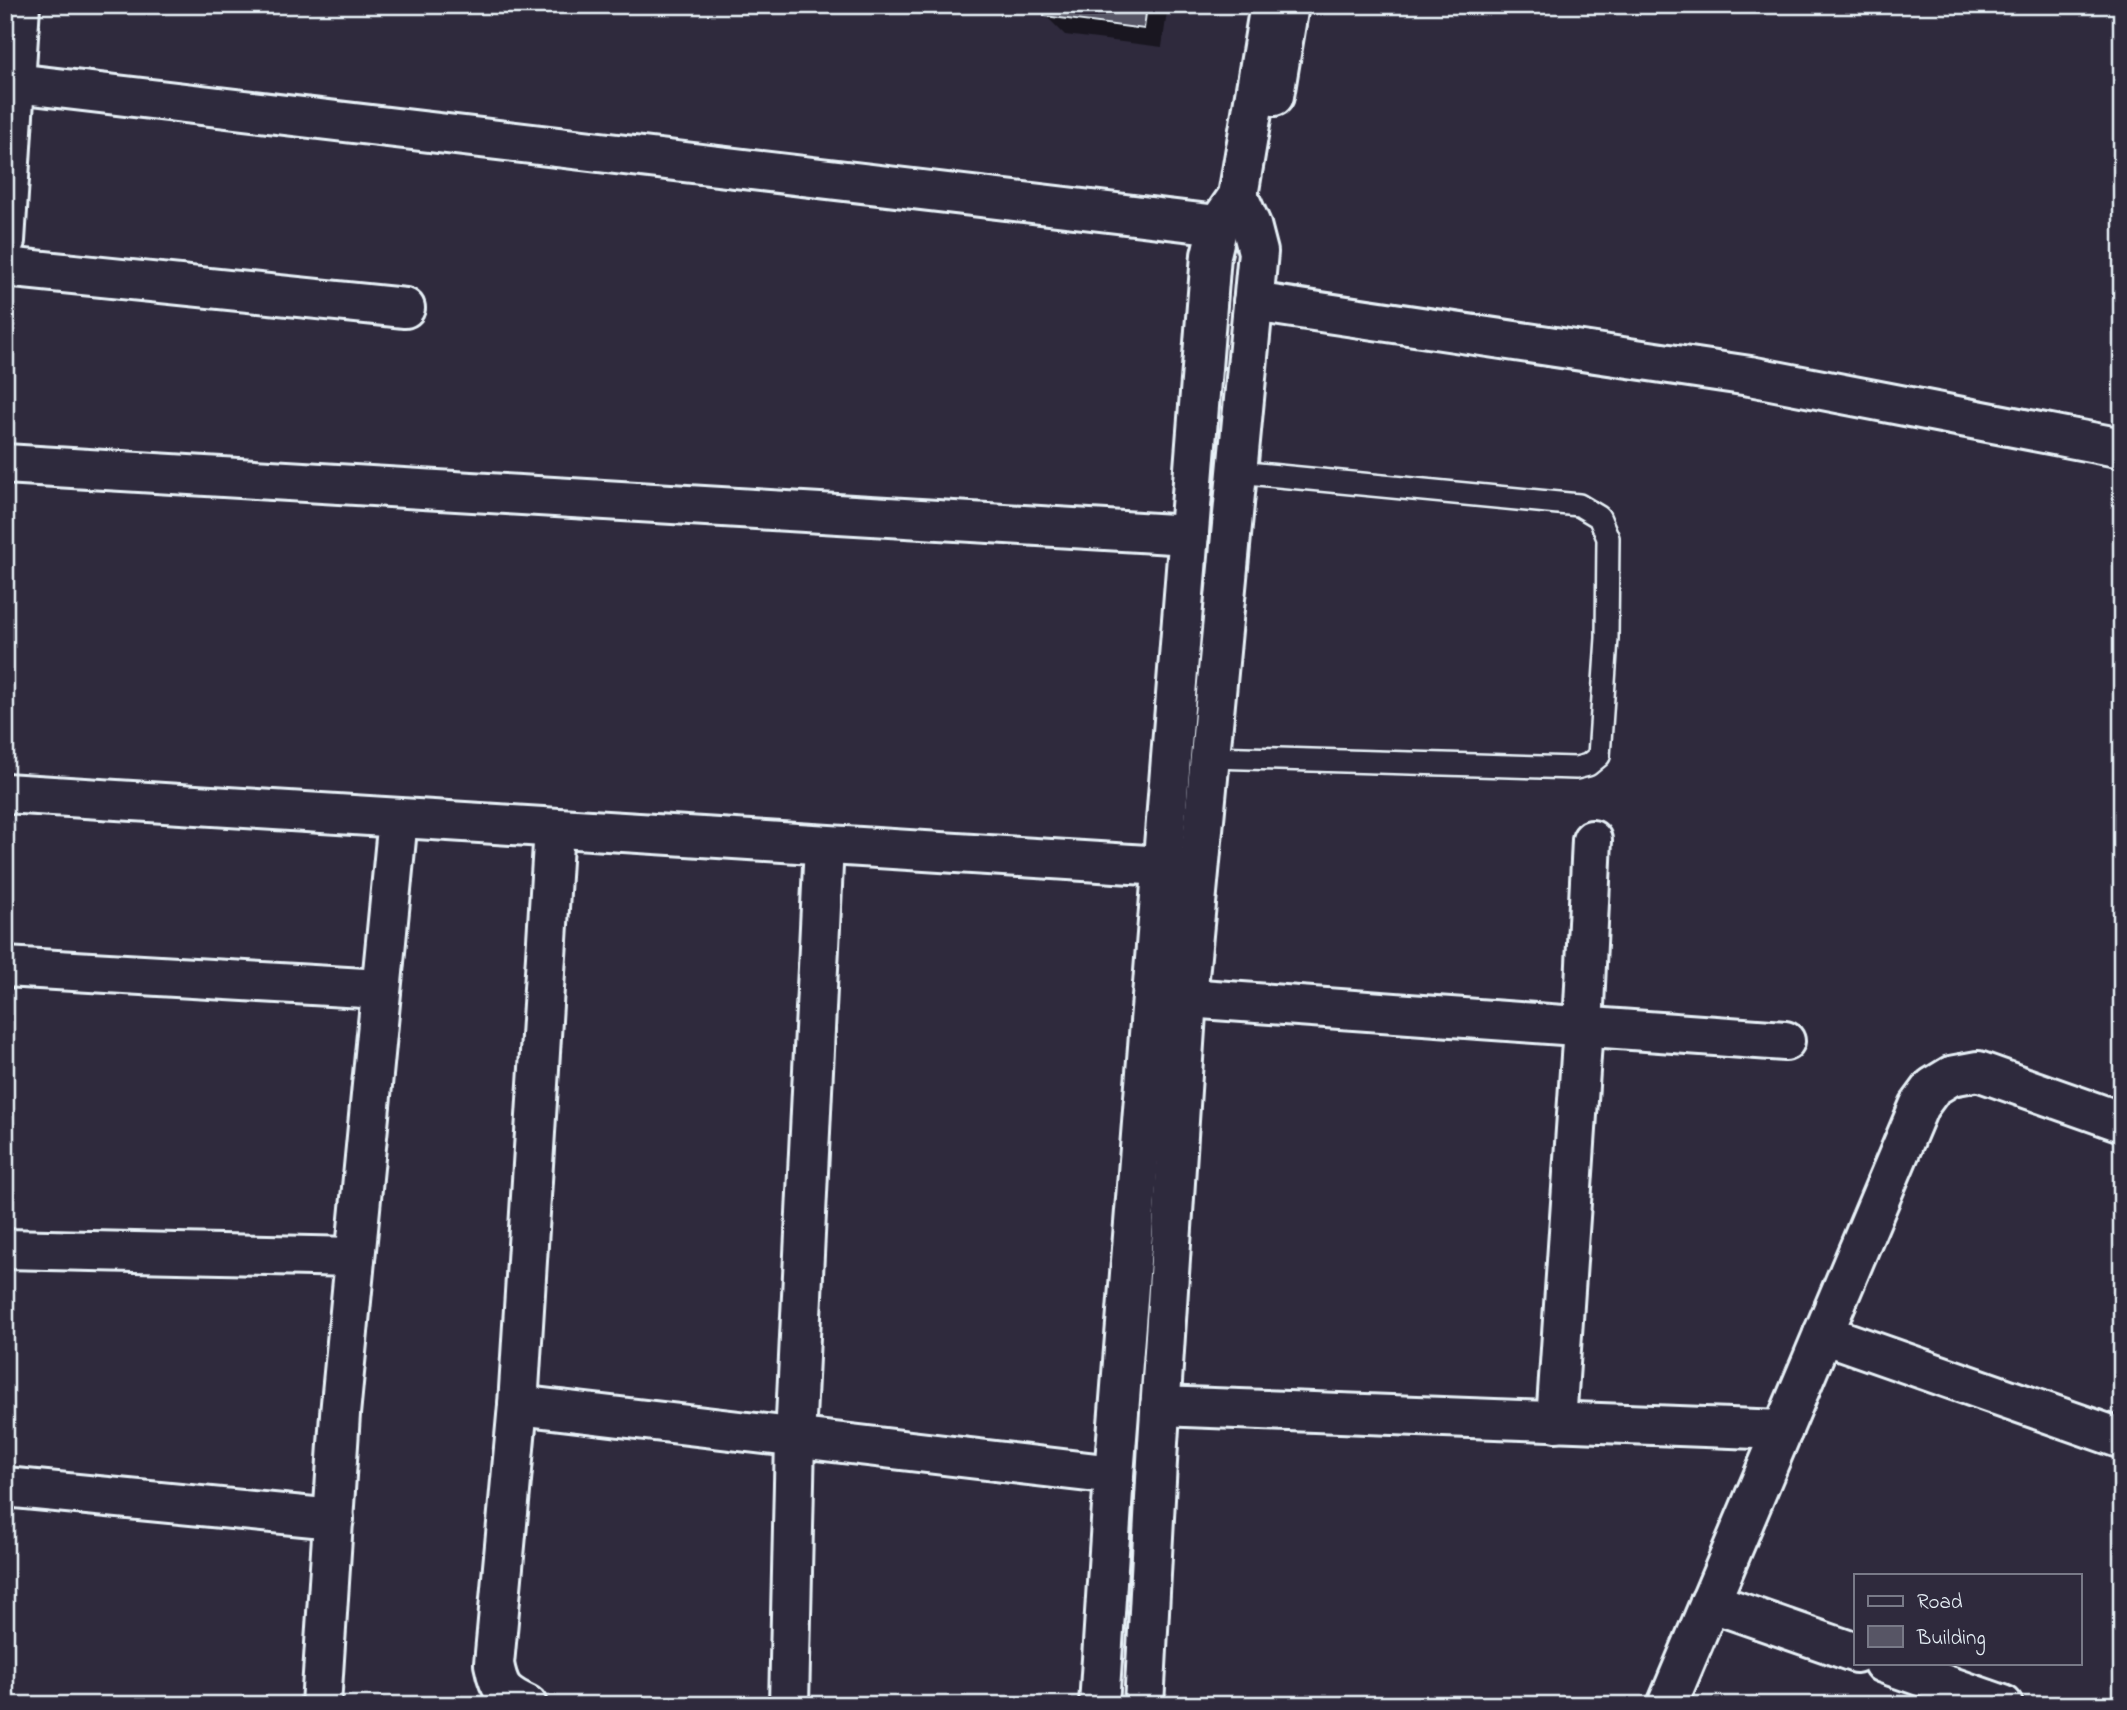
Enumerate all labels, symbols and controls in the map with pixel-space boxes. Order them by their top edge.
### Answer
legend [1854,1574,2082,1664]
text: Road [1917,1588,1963,1618]
text: Building [1916,1624,1986,1656]

